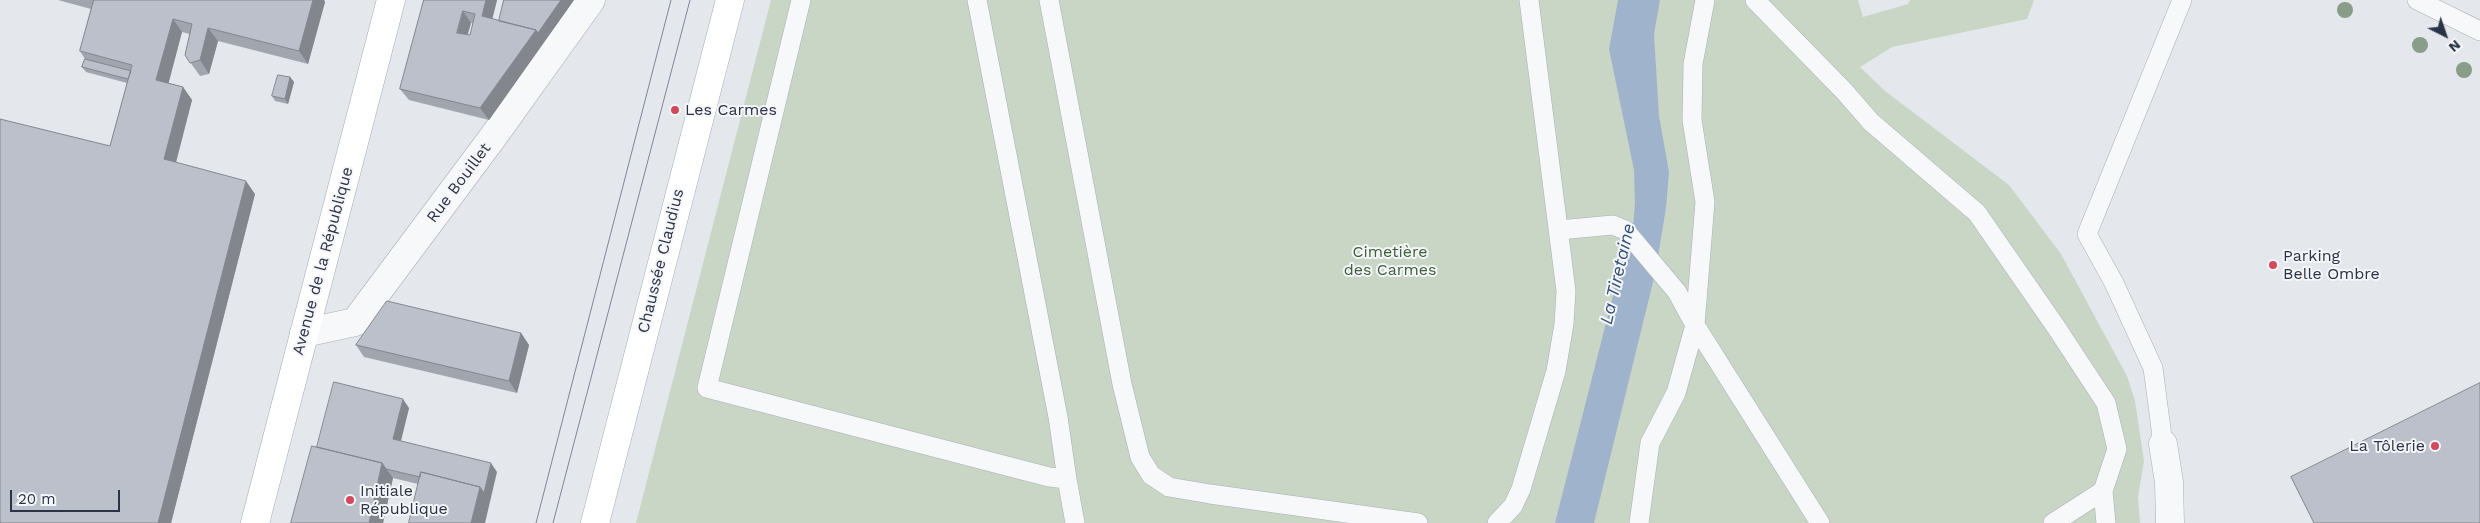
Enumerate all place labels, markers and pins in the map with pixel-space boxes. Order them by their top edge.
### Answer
place label: Les Carmes [685,100,777,120]
marker: Les Carmes [669,104,681,116]
place label: Parking Belle Ombre [2283,246,2380,284]
marker: Parking Belle Ombre [2267,259,2279,271]
place label: La Tôlerie [2349,436,2425,456]
marker: La Tôlerie [2429,440,2441,452]
place label: Initiale République [360,481,448,519]
marker: Initiale République [344,494,356,506]

